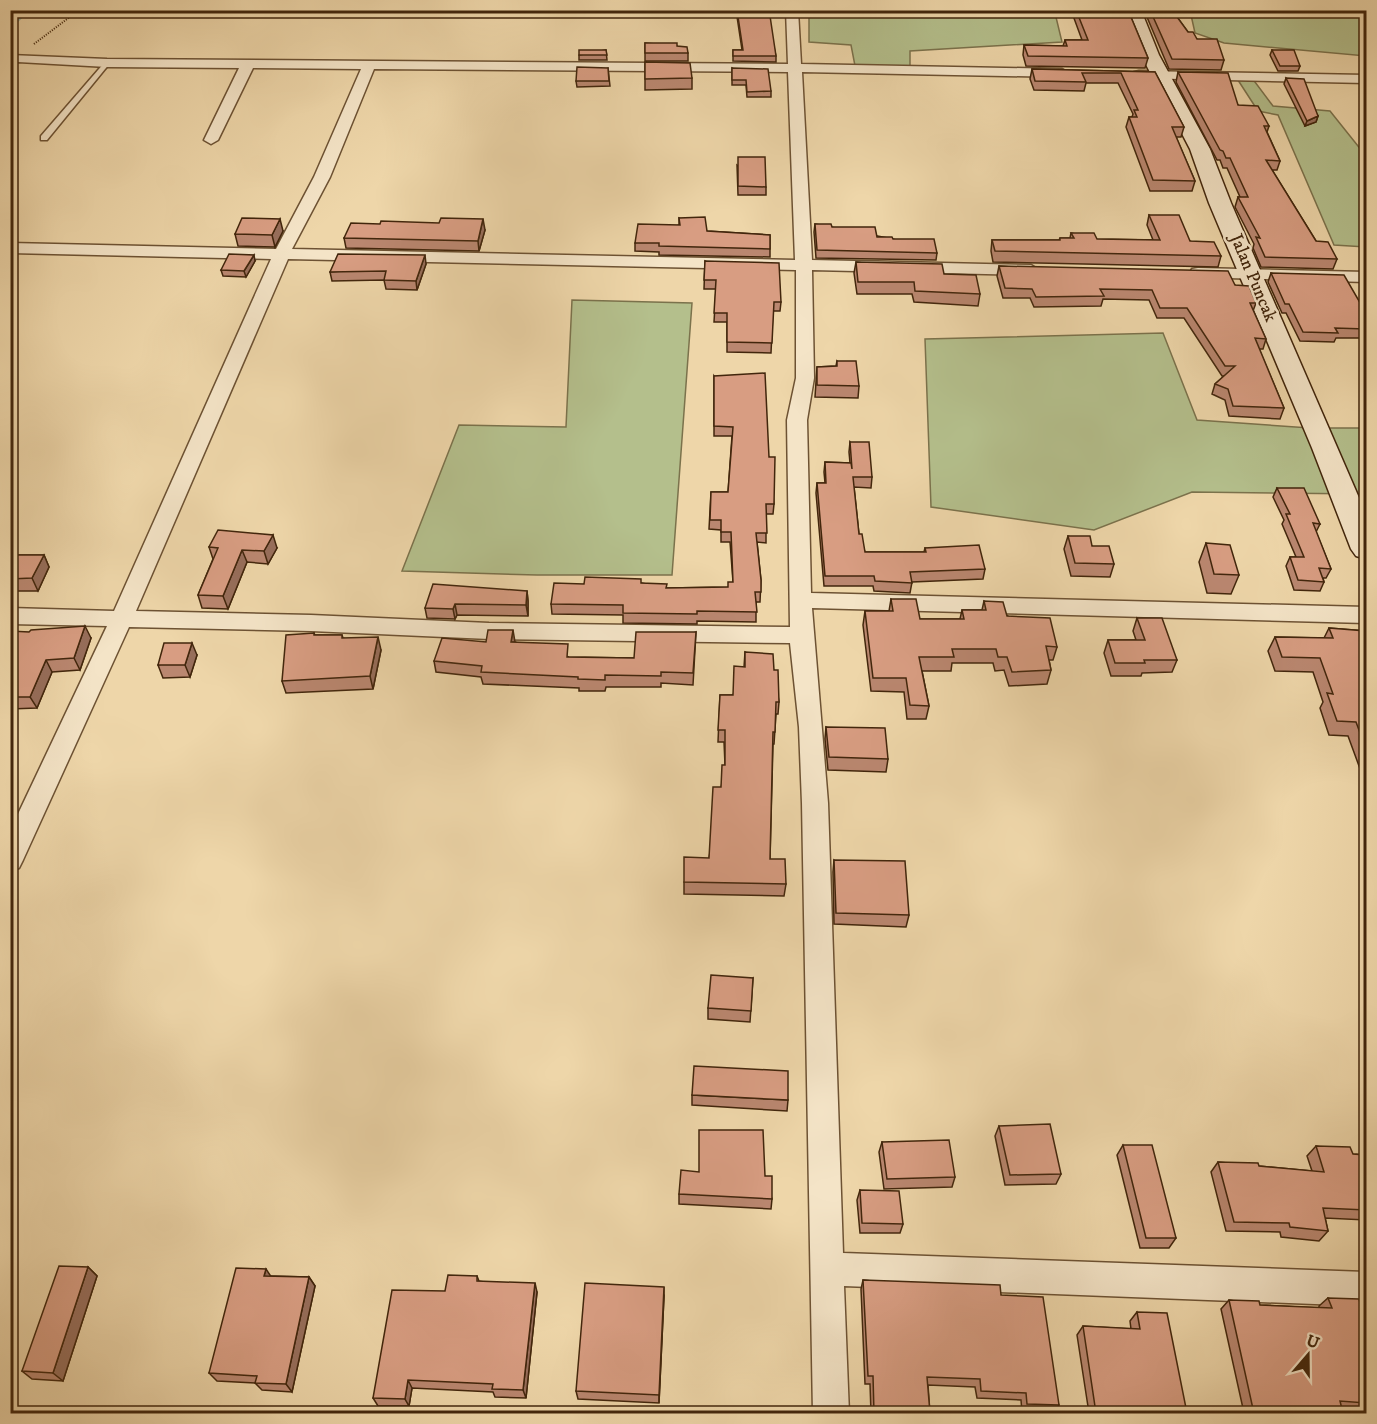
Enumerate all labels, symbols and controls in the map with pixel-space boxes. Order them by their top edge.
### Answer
street label: Jalan Puncak [1224,229,1281,325]
north arrow [1278,1325,1338,1385]
text: U [1304,1330,1323,1354]

